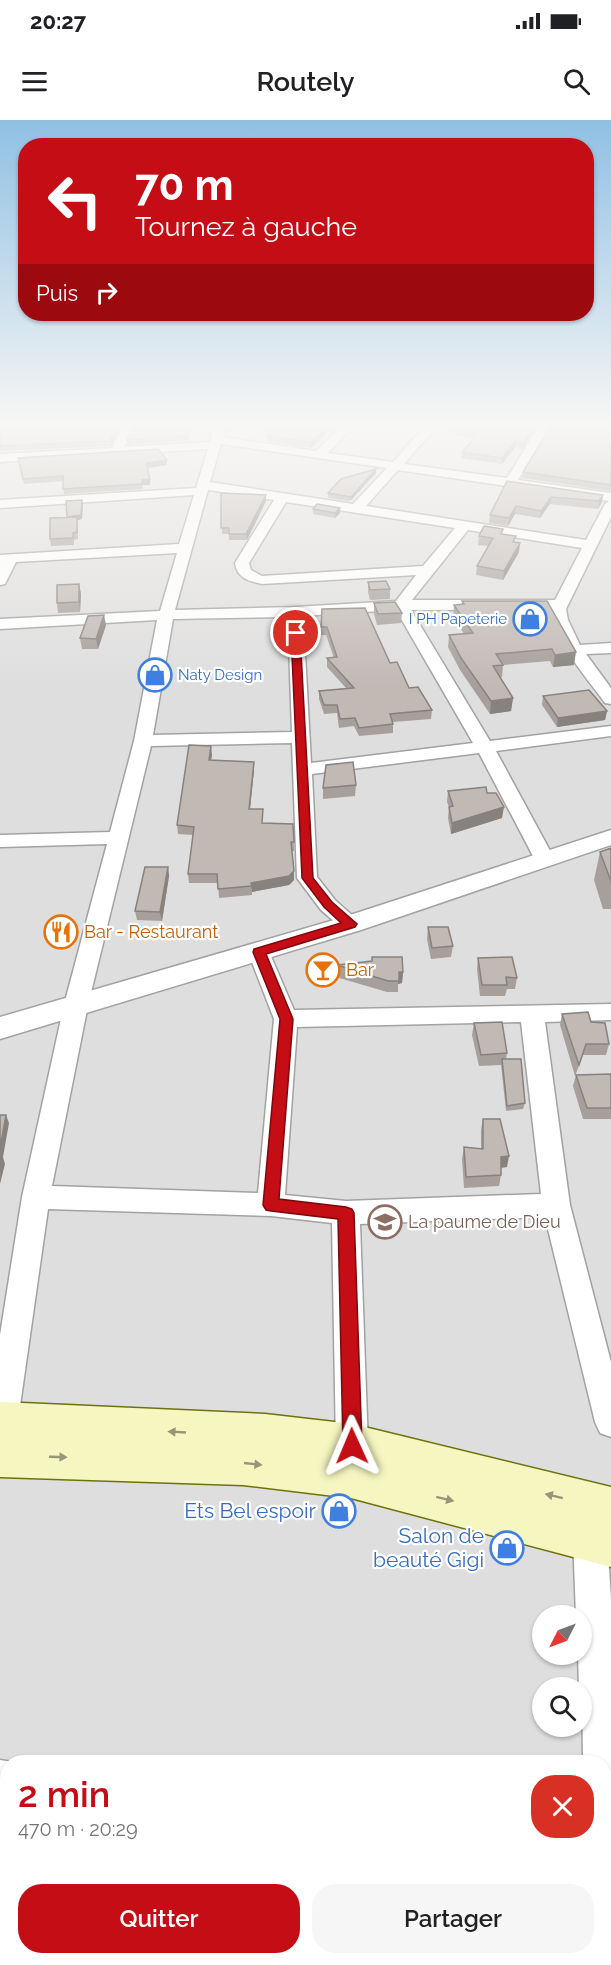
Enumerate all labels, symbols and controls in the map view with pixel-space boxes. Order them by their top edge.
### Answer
text: 20:27 [30,8,86,34]
icon: menu [18,65,51,98]
icon: search [560,65,593,98]
text: Routely [256,66,355,97]
text: 70 m [135,161,234,210]
icon: left [36,162,114,240]
text: Tournez à gauche [135,211,357,242]
icon: right [90,276,123,309]
text: Puis [36,280,78,306]
shop icon: I PH Papeterie [512,601,548,637]
pin [270,607,321,658]
place label: I PH Papeterie [409,610,507,628]
icon: arrive [279,616,312,649]
shop icon: Naty Design [137,657,173,693]
place label: Naty Design [178,666,262,684]
restaurant icon: Bar - Restaurant [43,914,79,950]
place label: Bar - Restaurant [84,921,218,942]
bar icon: Bar [305,952,341,988]
place label: Bar [346,959,375,980]
school or university icon: La paume de Dieu [367,1204,403,1240]
place label: La paume de Dieu [408,1211,561,1232]
position arrow [320,1414,384,1478]
one-way arrow [168,1427,187,1436]
one-way arrow [49,1452,68,1461]
one-way arrow [244,1459,263,1469]
one-way arrow [545,1491,563,1501]
shop icon: Ets Bel espoir [321,1493,357,1529]
one-way arrow [435,1495,454,1505]
place label: Ets Bel espoir [184,1498,317,1523]
place label: Salon de beauté Gigi [373,1523,484,1572]
shop icon: Salon de beauté Gigi [489,1530,525,1566]
north arrow [532,1605,592,1665]
map controls [532,1605,592,1737]
button: search [532,1677,592,1737]
text: 2 min [18,1773,110,1815]
button: close [531,1775,594,1838]
text: 470 m · 20:29 [18,1817,138,1841]
button: Quitter [18,1884,300,1953]
button: Partager [312,1884,594,1953]

